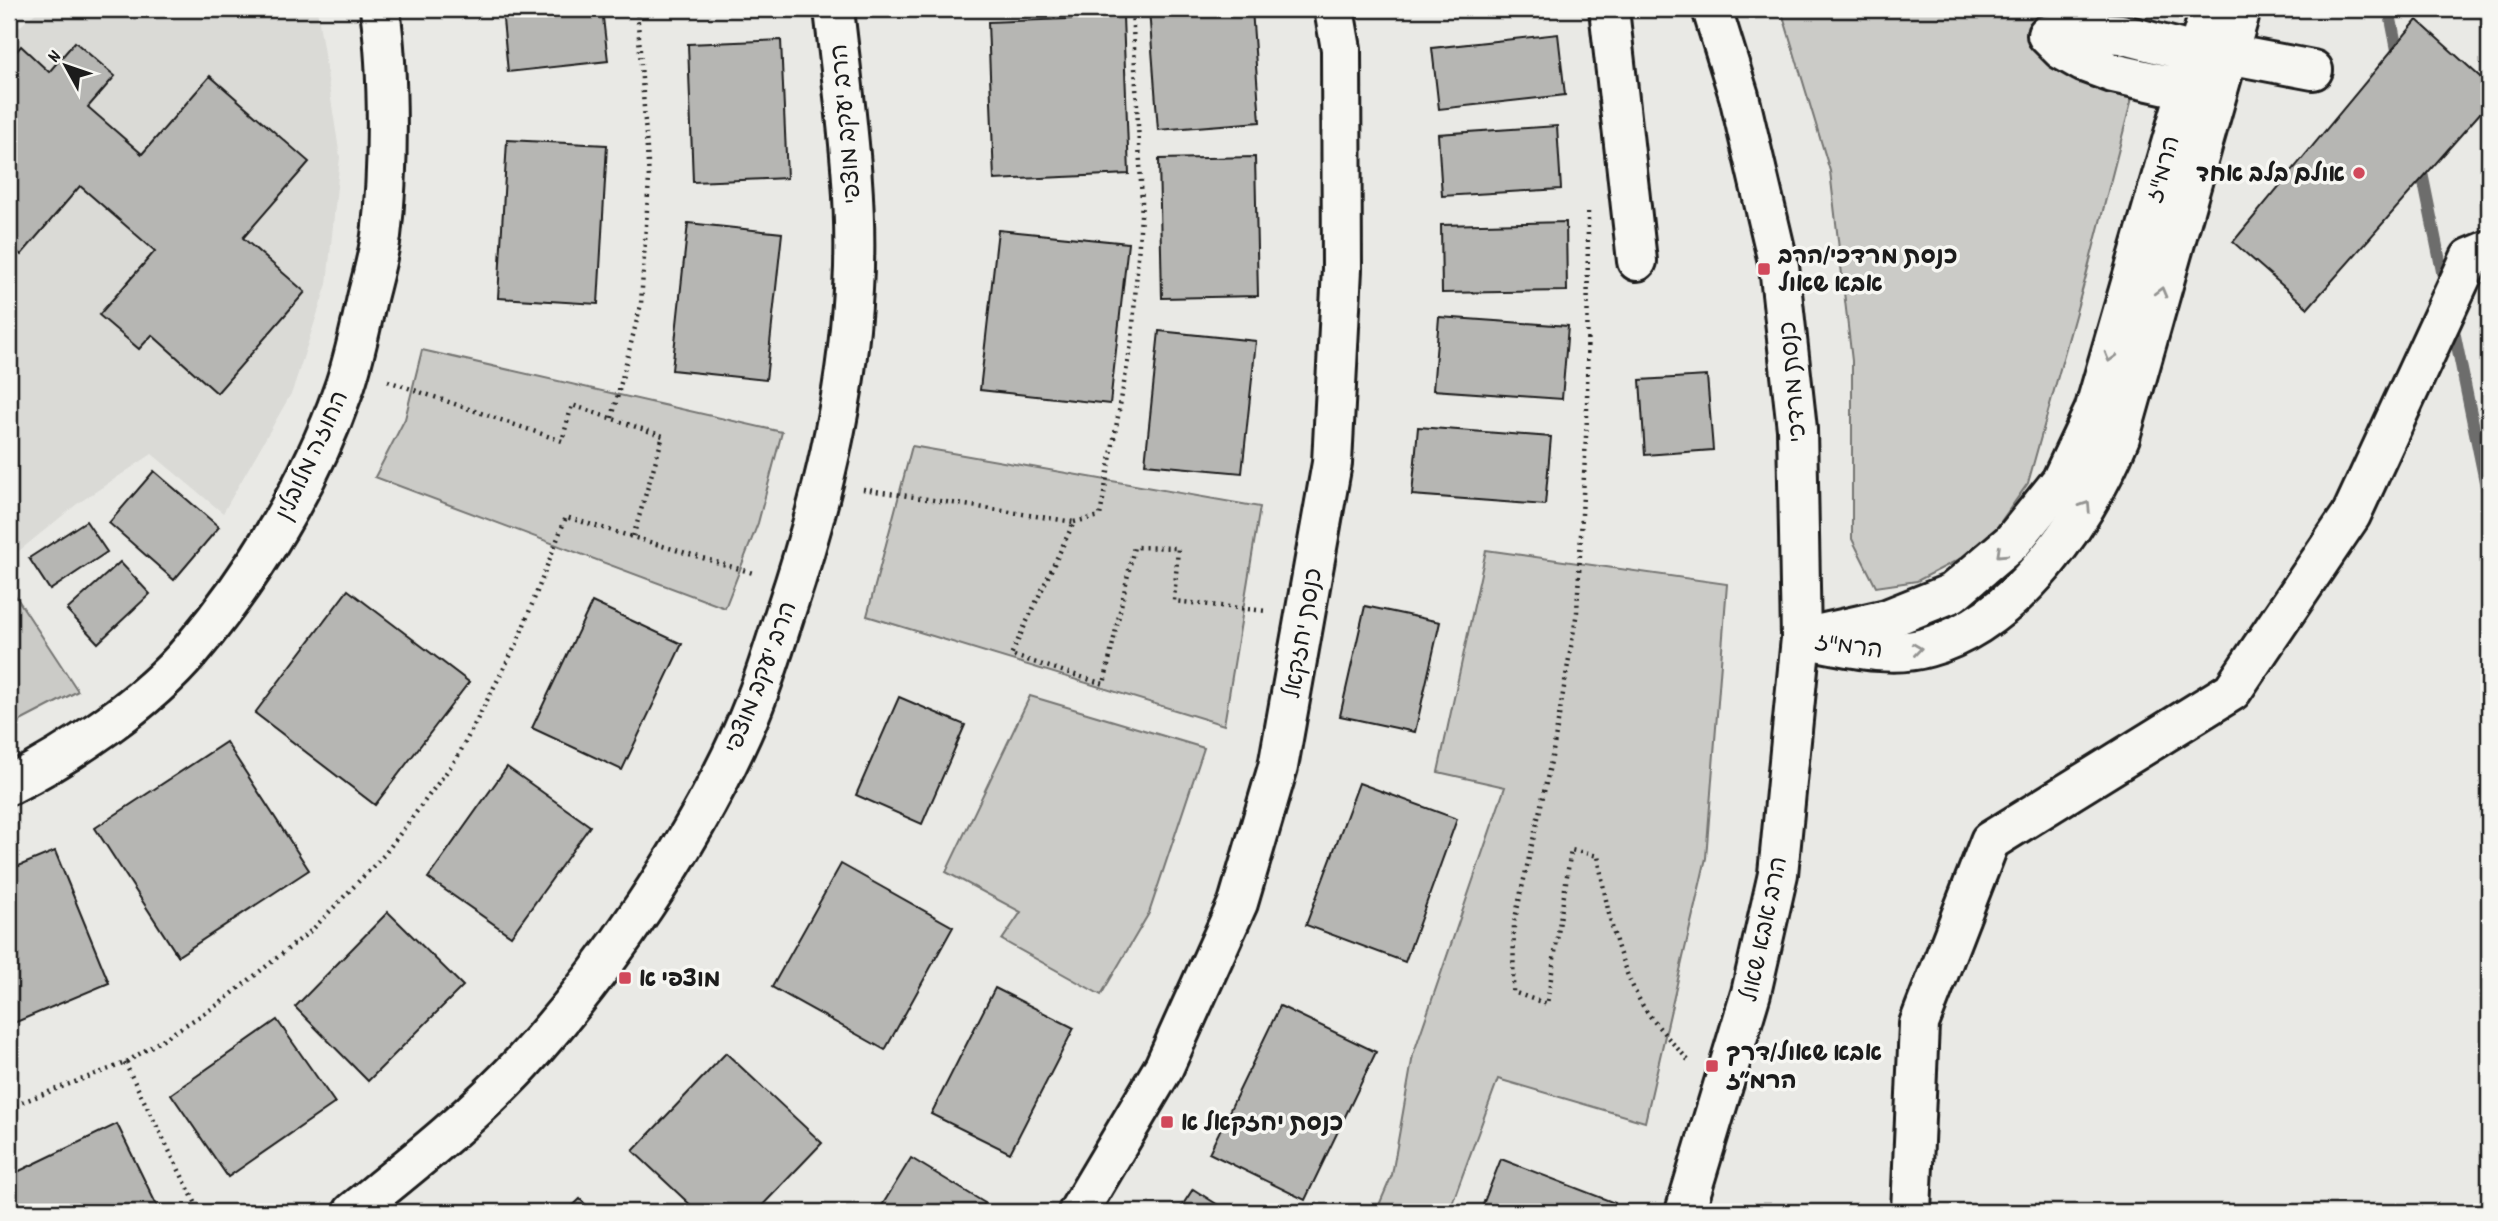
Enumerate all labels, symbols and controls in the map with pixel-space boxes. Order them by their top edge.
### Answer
north arrow [32,32,102,102]
street label: הרב יעקב מוצפי [824,42,872,205]
text: N [42,45,69,70]
street label: הרמ"ז [2139,132,2191,207]
place label: אולם בלב אחד [2196,159,2345,193]
marker: אולם בלב אחד [2351,165,2367,181]
place label: כנסת מרדכי/הרב אבא שאול [1777,241,1957,303]
marker: כנסת מרדכי/הרב אבא שאול [1756,261,1772,277]
one-way arrow [2153,286,2167,298]
street label: כנסת מרדכי [1773,320,1817,444]
one-way arrow [2103,351,2118,363]
street label: החוזה מלובלין [269,386,359,527]
one-way arrow [2078,500,2091,513]
one-way arrow [1996,544,2009,557]
street label: כנסת יחזקאל [1277,566,1333,701]
street label: הרב יעקב מוצפי [718,597,807,759]
street label: הרמ"ז [1812,626,1885,670]
one-way arrow [1911,641,1923,656]
street label: הרב אבא שאול [1734,854,1798,1006]
place label: מוצפי א [639,964,721,998]
marker: מוצפי א [617,970,633,986]
place label: אבא שאול/דרך הרמ״ז [1726,1038,1882,1100]
marker: אבא שאול/דרך הרמ״ז [1704,1058,1720,1074]
place label: כנסת יחזקאל א [1181,1108,1343,1142]
marker: כנסת יחזקאל א [1159,1114,1175,1130]

